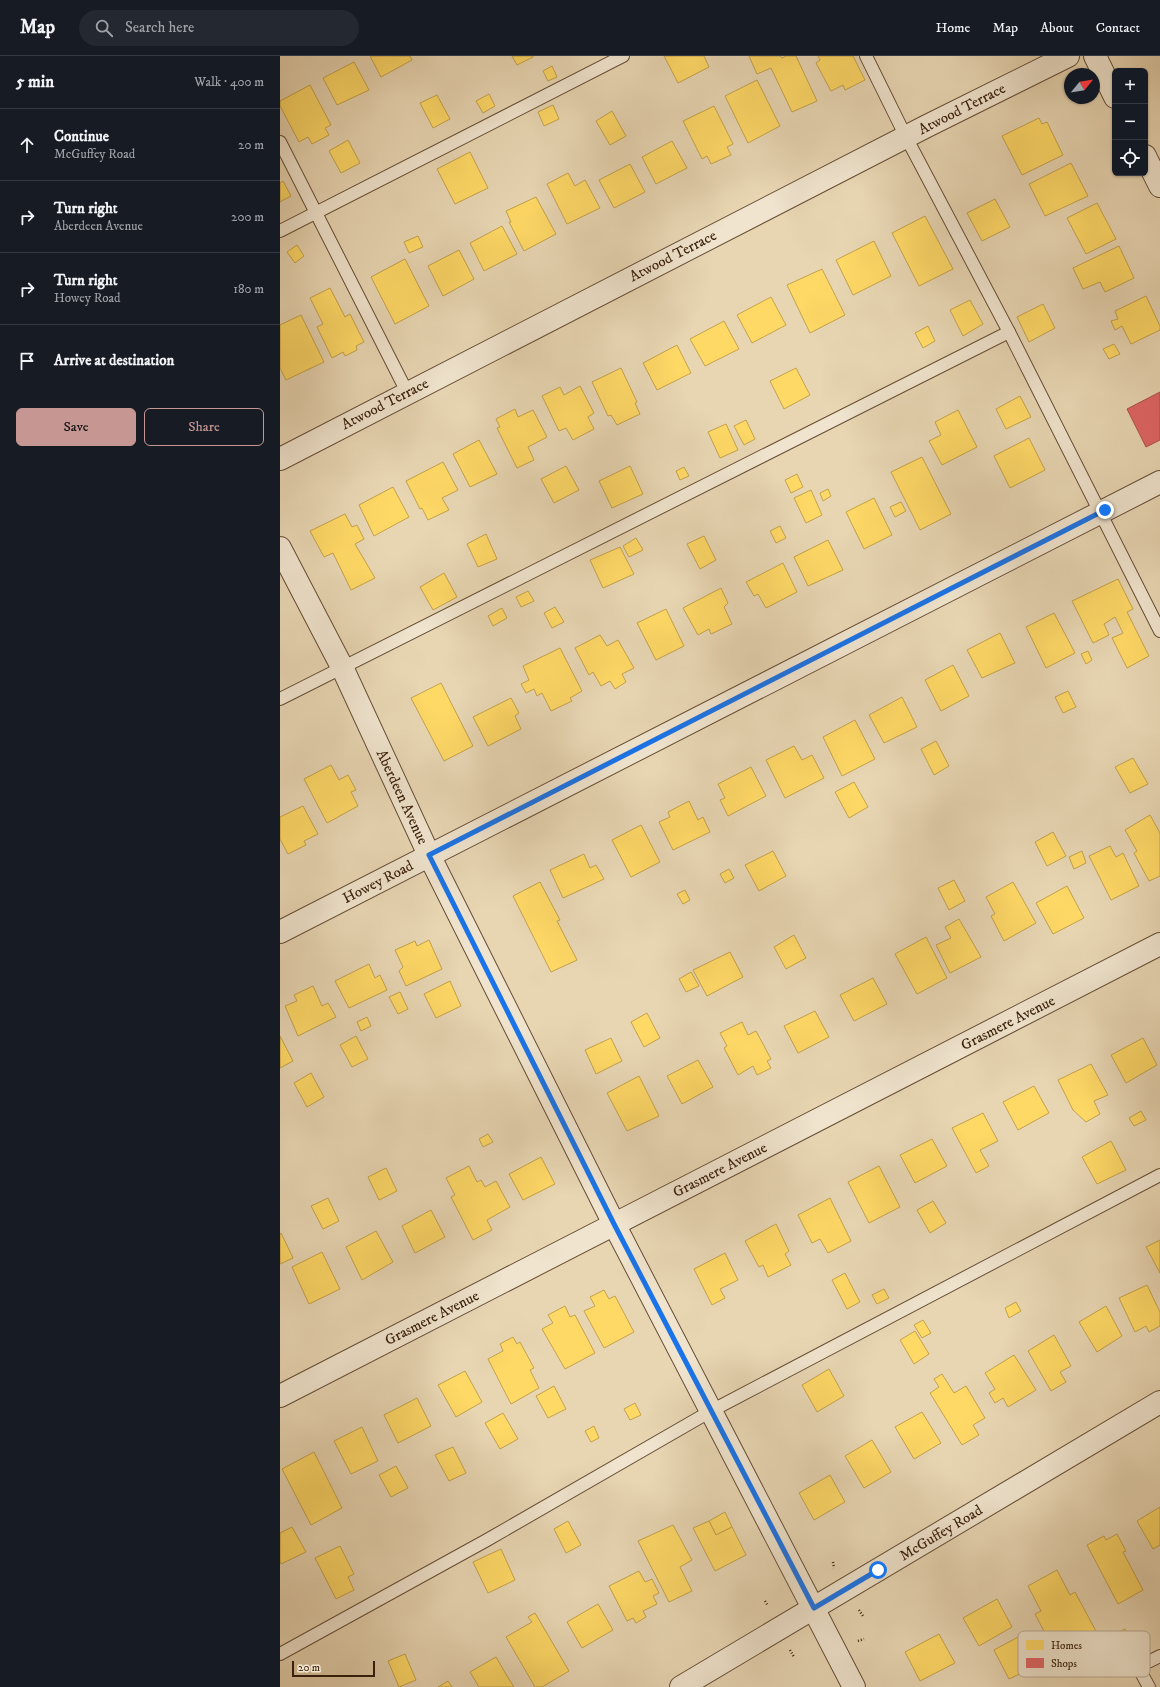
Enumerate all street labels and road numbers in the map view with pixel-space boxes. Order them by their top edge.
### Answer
street label: Atwood Terrace [915,79,1009,139]
street label: Atwood Terrace [626,226,720,286]
street label: Atwood Terrace [338,374,432,434]
street label: Aberdeen Avenue [372,747,432,847]
street label: Howey Road [339,856,417,908]
street label: Grasmere Avenue [958,991,1058,1055]
street label: Grasmere Avenue [670,1138,770,1202]
street label: Grasmere Avenue [382,1286,482,1350]
street label: McGuffey Road [896,1500,986,1565]

